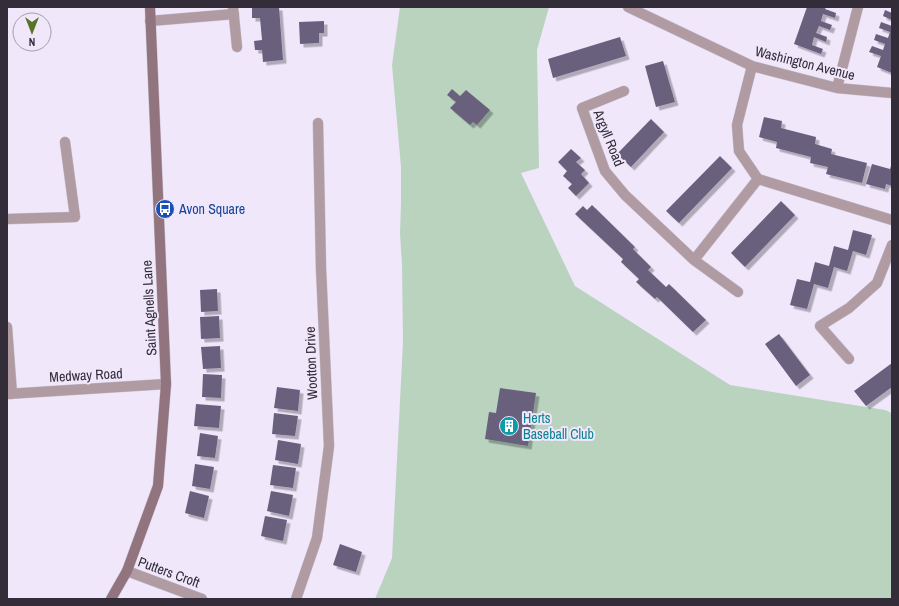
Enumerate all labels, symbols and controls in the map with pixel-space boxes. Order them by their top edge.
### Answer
north arrow [12,12,52,52]
text: N [29,35,35,49]
street label: Washington Avenue [753,42,857,84]
street label: Argyll Road [589,106,628,169]
bus stop icon: Avon Square [154,198,176,220]
place label: Avon Square [178,200,245,218]
street label: Saint Agnells Lane [138,260,160,356]
street label: Wootton Drive [301,326,321,400]
street label: Medway Road [49,364,123,386]
place label: Herts Baseball Club [523,409,594,443]
building icon: Herts Baseball Club [498,415,520,437]
street label: Putters Croft [136,553,202,591]

